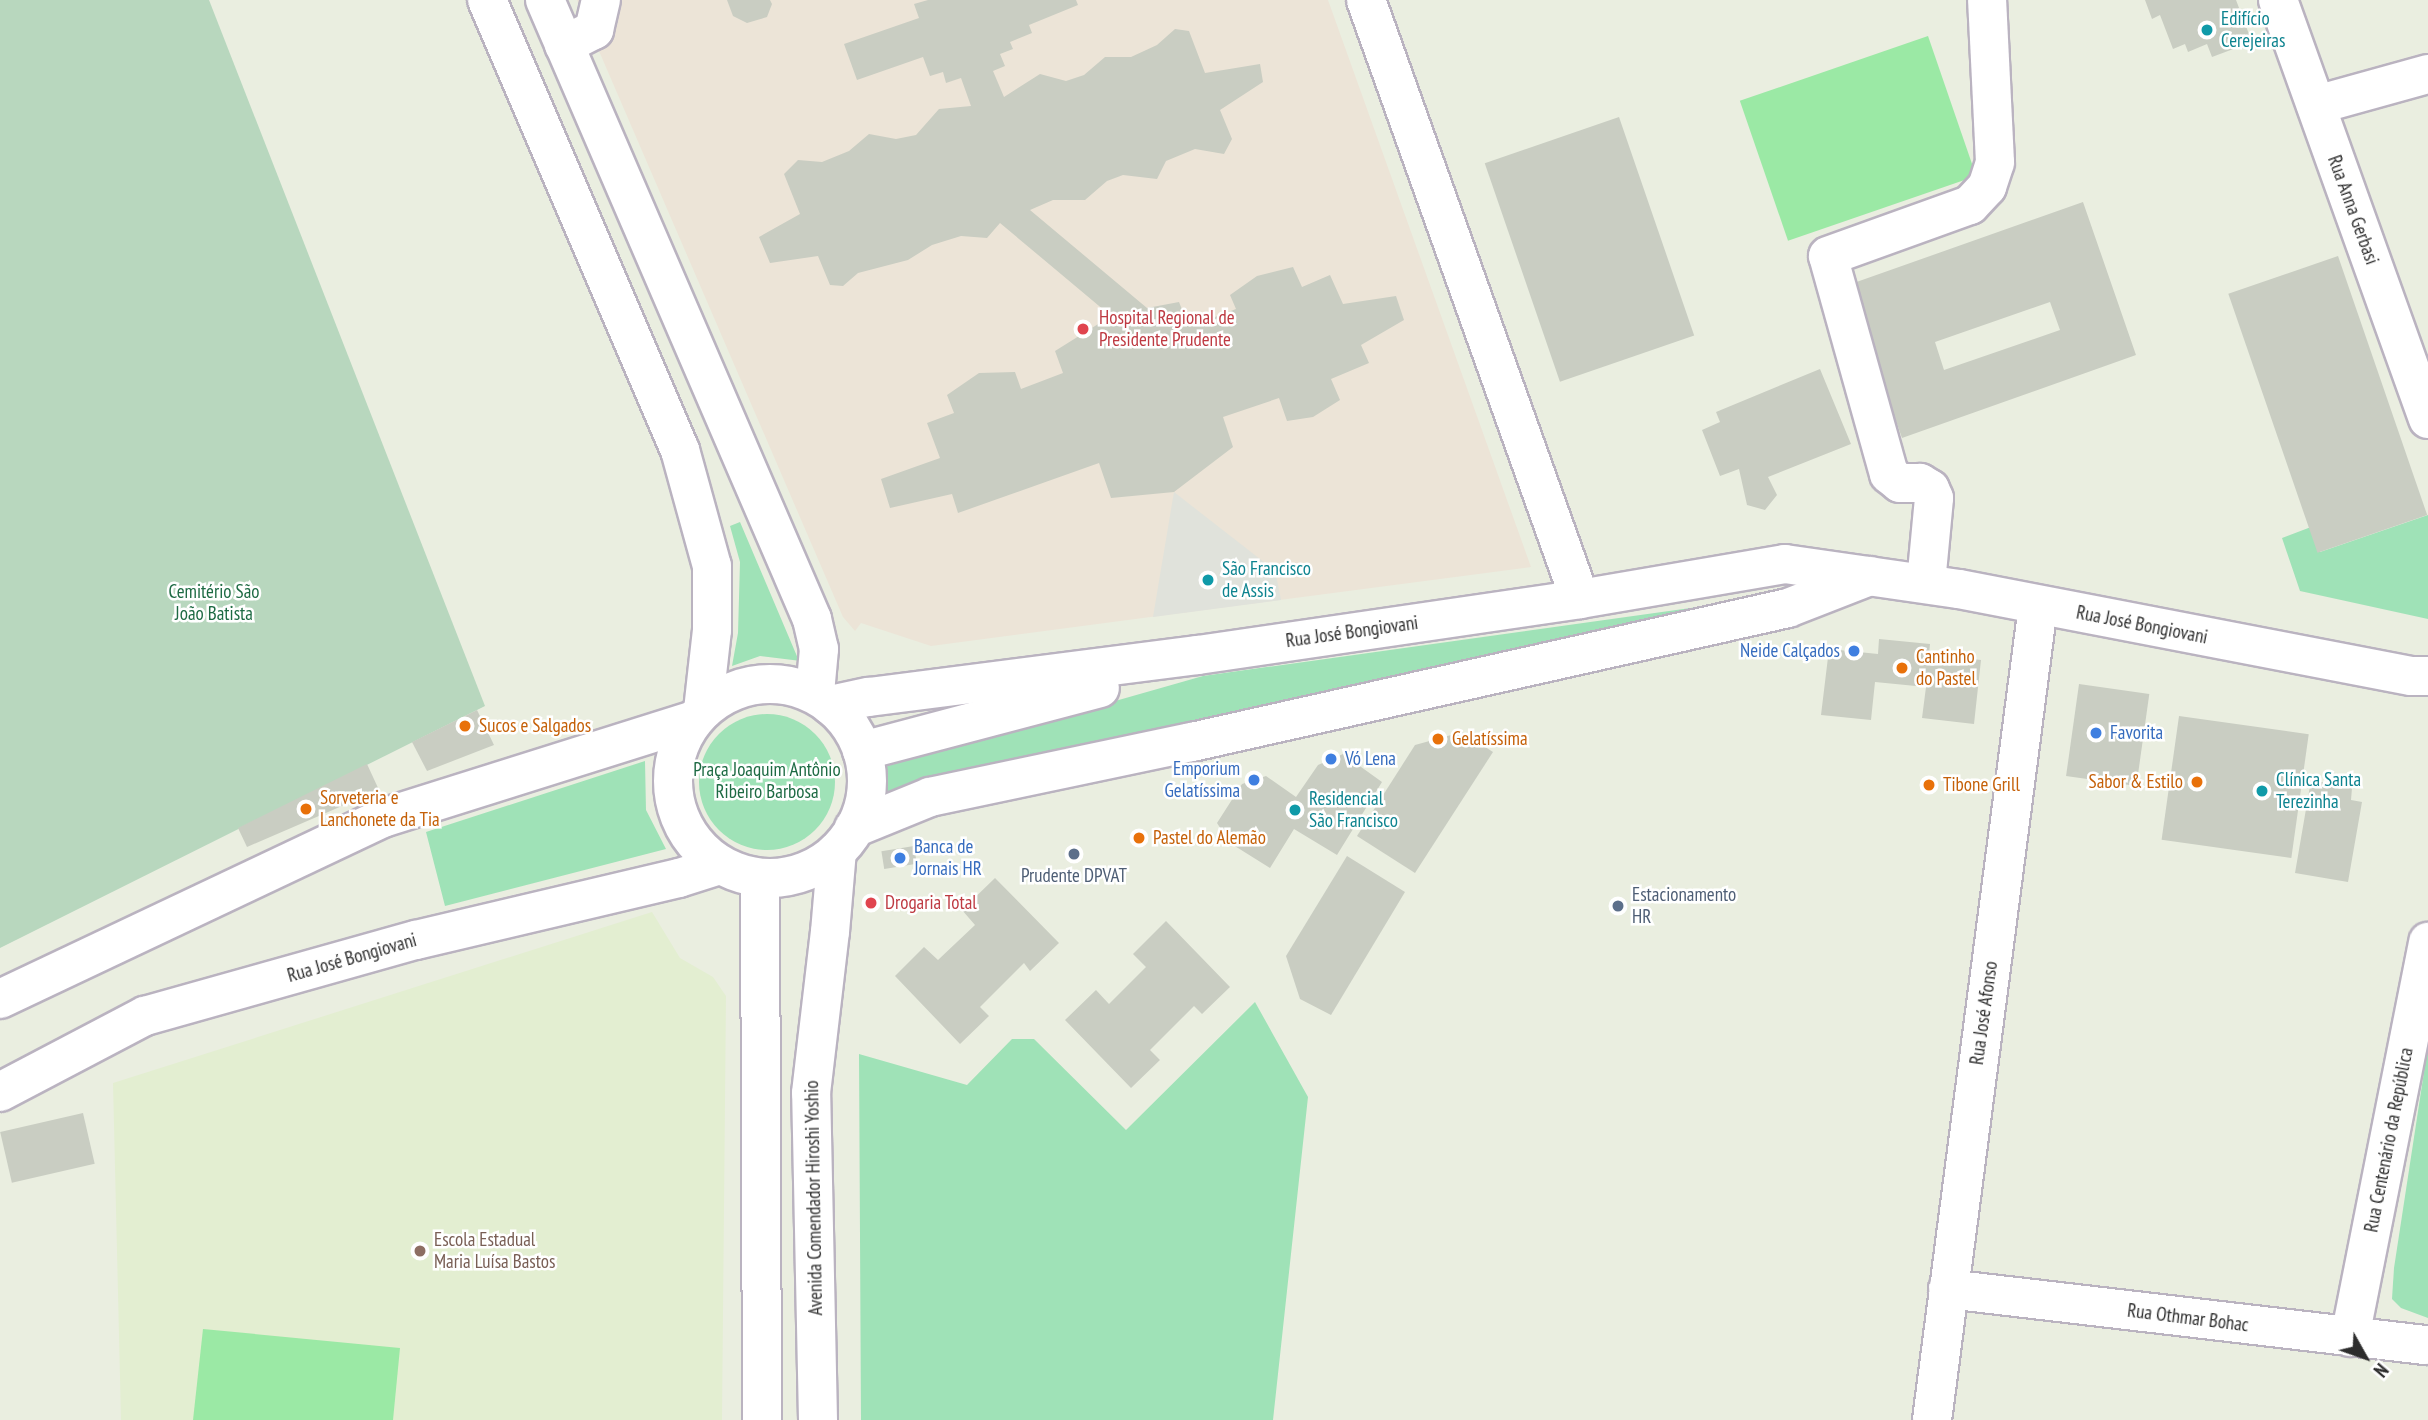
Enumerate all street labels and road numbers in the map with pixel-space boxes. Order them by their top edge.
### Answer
street label: Rua Anna Gerbasi [2323,152,2383,268]
street label: Rua José Bongiovani [2074,601,2210,649]
street label: Rua José Bongiovani [1284,611,1420,653]
street label: Rua José Bongiovani [285,929,419,987]
street label: Rua José Afonso [1965,959,2003,1067]
street label: Rua Centenário da República [2360,1046,2418,1234]
street label: Avenida Comendador Hiroshi Yoshio [801,1080,827,1316]
street label: Rua Othmar Bohac [2126,1299,2250,1337]

